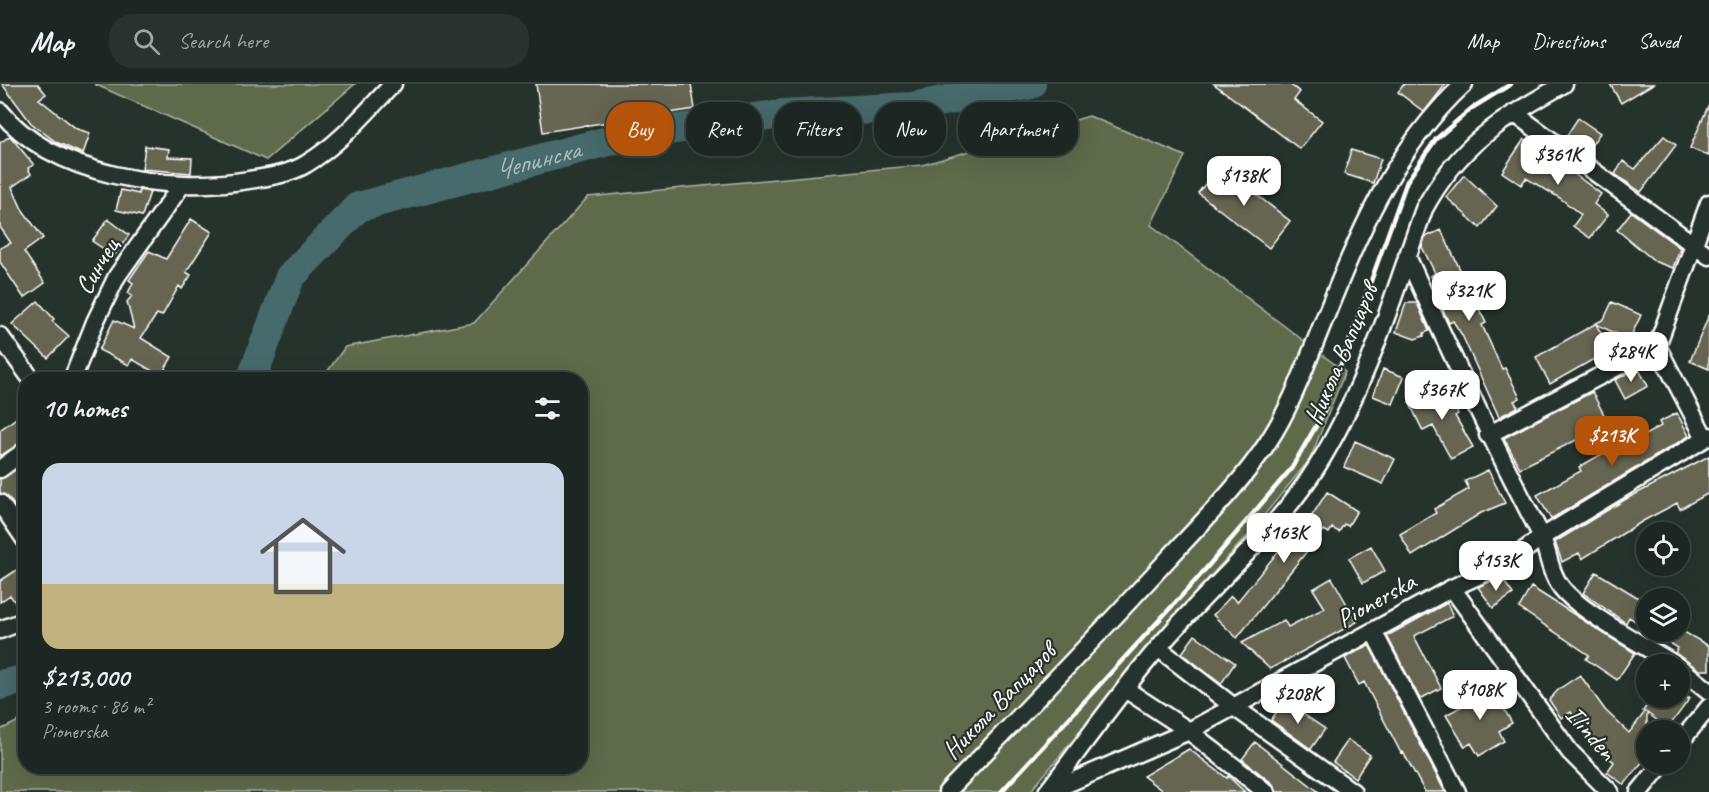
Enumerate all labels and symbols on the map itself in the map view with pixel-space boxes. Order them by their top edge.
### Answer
water label: Чепинска [491,131,586,187]
pin: $361K [1516,135,1600,186]
pin: $138K [1202,156,1286,207]
street label: Синчец [67,230,128,300]
pin: $321K [1427,271,1511,322]
street label: Никола Вапцаров [1297,274,1387,429]
pin: $284K [1589,332,1673,383]
pin: $367K [1400,370,1484,421]
pin: $213K [1570,416,1654,467]
pin: $163K [1242,513,1326,564]
pin: $153K [1454,541,1538,592]
street label: Pionerska [1331,564,1423,635]
street label: Никола Вапцаров [935,632,1066,766]
pin: $108K [1438,670,1522,721]
pin: $208K [1256,674,1340,725]
street label: Ilinden [1558,699,1625,768]

